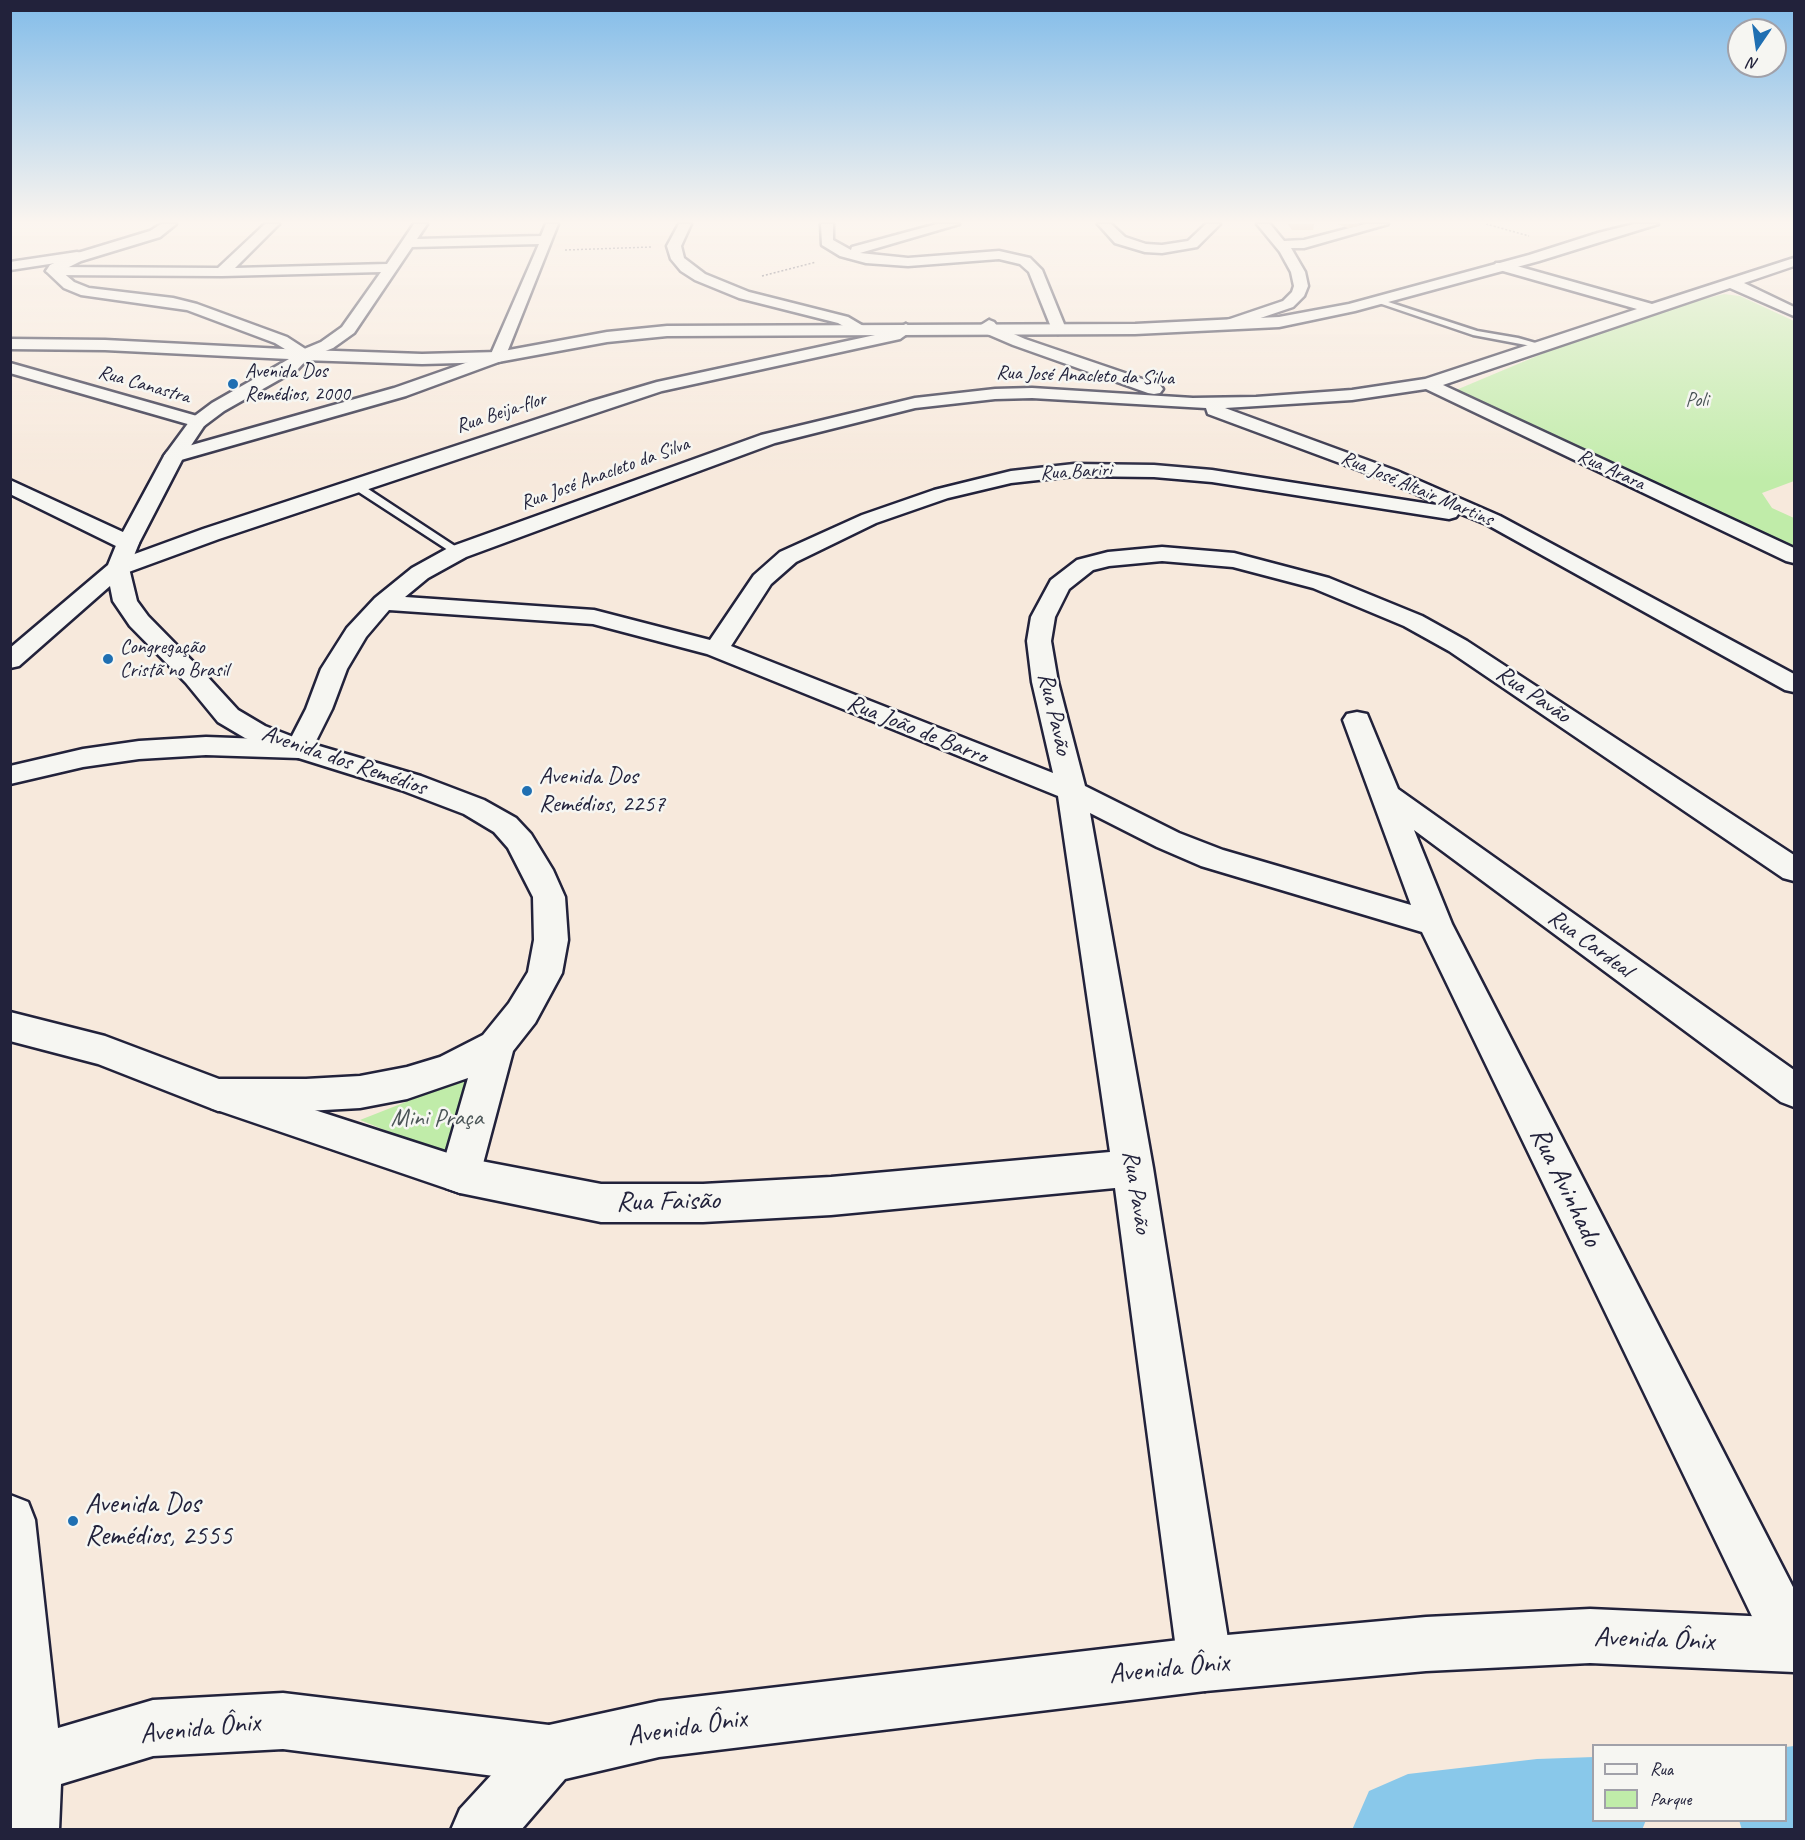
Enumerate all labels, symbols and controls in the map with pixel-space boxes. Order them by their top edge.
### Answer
north arrow [1727,18,1787,78]
text: N [1746,53,1760,74]
street label: Rua Canastra [95,360,193,410]
place label: Avenida Dos Remédios, 2000 [245,360,350,407]
street label: Rua José Anacleto da Silva [996,361,1174,391]
marker: Avenida Dos Remédios, 2000 [226,377,240,391]
street label: Rua Beija-flor [453,387,549,439]
park label: Poli [1686,389,1708,413]
street label: Rua José Anacleto da Silva [517,432,693,516]
street label: Rua Arara [1574,444,1648,496]
street label: Rua José Altair Martins [1337,446,1497,532]
street label: Rua Bariri [1040,458,1112,486]
place label: Congregação Cristã no Brasil [120,636,229,683]
marker: Congregação Cristã no Brasil [101,652,115,666]
street label: Rua Pavão [1490,660,1576,730]
street label: Rua Pavão [1031,670,1077,758]
street label: Rua João de Barro [843,689,991,771]
street label: Avenida dos Remédios [258,719,430,803]
place label: Avenida Dos Remédios, 2257 [539,763,665,819]
marker: Avenida Dos Remédios, 2257 [520,784,534,798]
street label: Rua Cardeal [1542,904,1638,984]
park label: Mini Praça [391,1105,483,1133]
street label: Rua Avinhado [1522,1122,1608,1252]
street label: Rua Pavão [1115,1148,1157,1236]
street label: Rua Faisão [616,1184,720,1220]
place label: Avenida Dos Remédios, 2555 [85,1488,232,1554]
marker: Avenida Dos Remédios, 2555 [66,1514,80,1528]
street label: Avenida Ônix [1593,1621,1715,1659]
street label: Avenida Ônix [1107,1646,1231,1692]
street label: Avenida Ônix [625,1702,749,1754]
street label: Avenida Ônix [138,1706,262,1752]
legend [1592,1744,1787,1822]
text: Rua [1650,1758,1673,1780]
text: Parque [1650,1788,1691,1810]

